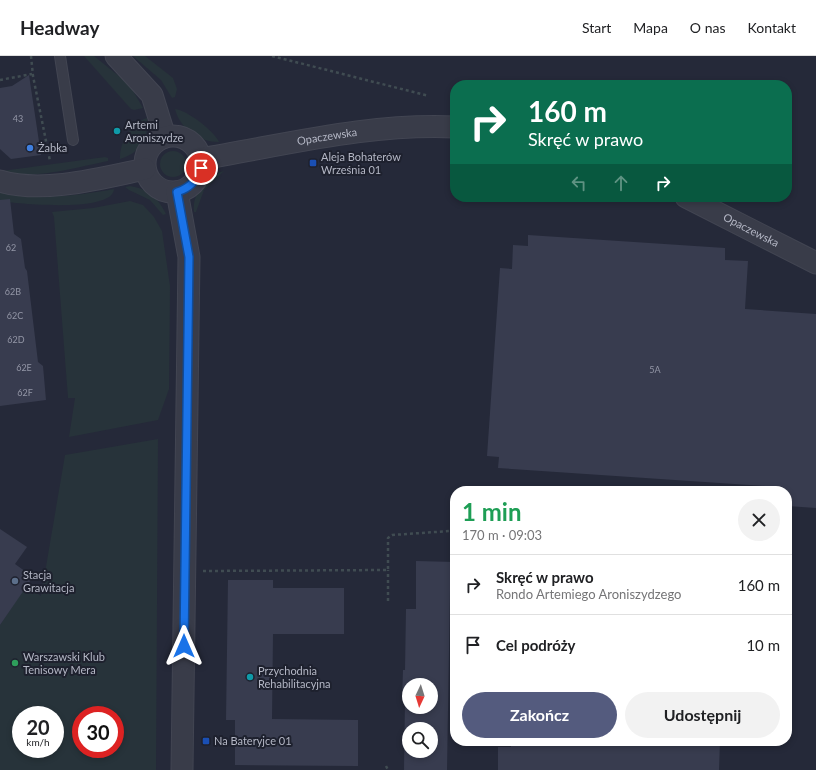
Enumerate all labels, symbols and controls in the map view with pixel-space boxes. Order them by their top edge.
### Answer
text: Headway [20,16,99,39]
text: Start [582,19,611,36]
text: Mapa [633,19,668,36]
text: O nas [690,19,725,36]
text: Kontakt [747,19,796,36]
text: 160 m [528,94,607,128]
icon: right [462,96,514,148]
house number: 43 [13,113,23,124]
place label: Artemi Aroniszydze [125,118,183,144]
street label: Opaczewska [296,125,358,147]
marker: Artemi Aroniszydze [112,126,122,136]
text: Skręć w prawo [528,128,643,150]
place label: Żabka [38,141,67,154]
marker: Żabka [25,143,35,153]
place label: Aleja Bohaterów Września 01 [321,150,401,176]
pin [184,151,218,185]
icon: arrive [190,157,212,179]
marker: Aleja Bohaterów Września 01 [308,158,318,168]
icon: left [568,172,590,194]
icon: ahead [610,172,632,194]
icon: right [652,172,674,194]
street label: Opaczewska [721,210,781,249]
house number: 62 [6,242,16,253]
house number: 62B [5,286,21,297]
house number: 62C [7,310,23,321]
house number: 62D [7,334,25,345]
house number: 62E [16,362,32,373]
house number: 5A [649,364,662,375]
house number: 62F [17,387,33,398]
text: 1 min [462,497,522,526]
button: close [738,499,780,541]
text: 170 m · 09:03 [462,527,542,543]
place label: Stacja Grawitacja [23,568,74,594]
text: Skręć w prawo [496,568,594,586]
icon: right [462,574,484,596]
marker: Stacja Grawitacja [10,576,20,586]
text: 160 m [738,576,780,594]
text: Rondo Artemiego Aroniszydzego [496,586,681,602]
position arrow [163,625,205,667]
icon: arrive [462,634,484,656]
text: Cel podróży [496,636,575,654]
text: 10 m [746,636,780,654]
place label: Warszawski Klub Tenisowy Mera [23,650,105,676]
marker: Warszawski Klub Tenisowy Mera [10,658,20,668]
place label: Przychodnia Rehabilitacyjna [258,664,331,690]
marker: Przychodnia Rehabilitacyjna [245,672,255,682]
north arrow [402,678,438,714]
map controls [402,678,438,758]
button: Zakończ [462,692,617,738]
button: Udostępnij [625,692,780,738]
speed limit sign: 30 [72,706,124,758]
text: 20 [26,715,50,739]
button: search [402,722,438,758]
place label: Na Bateryjce 01 [214,734,292,747]
text: km/h [26,736,50,748]
marker: Na Bateryjce 01 [201,736,211,746]

